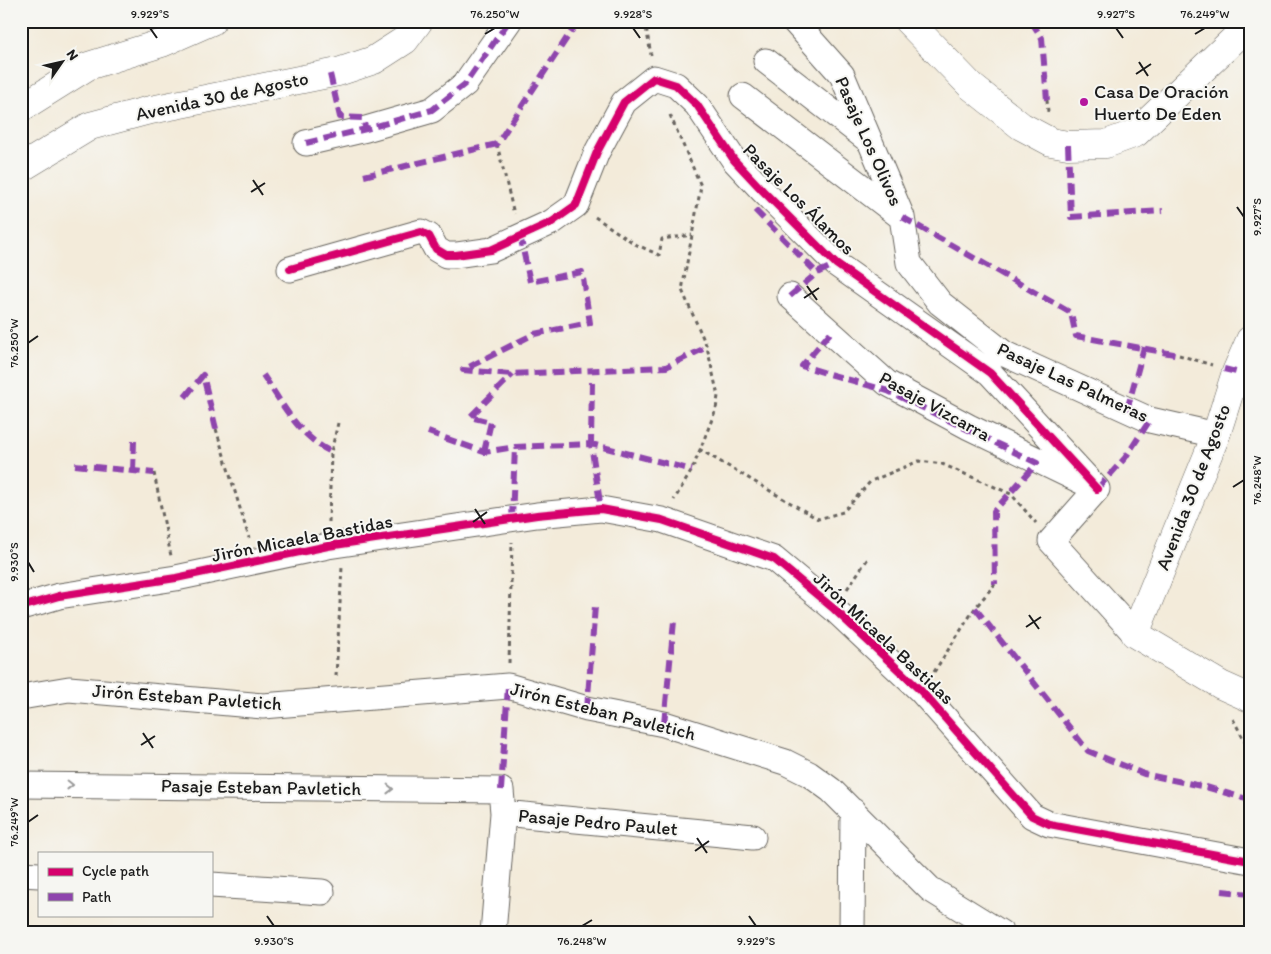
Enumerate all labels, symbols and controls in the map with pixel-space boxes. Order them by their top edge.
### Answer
text: 9.929°S [131,7,169,21]
text: 76.250°W [470,7,520,21]
text: 9.928°S [614,7,653,21]
text: 9.927°S [1097,7,1135,21]
text: 76.249°W [1181,7,1229,21]
north arrow [38,38,88,88]
text: N [63,46,82,64]
street label: Avenida 30 de Agosto [133,66,311,126]
street label: Pasaje Los Olivos [830,73,908,209]
place label: Casa De Oración Huerto De Eden [1094,80,1229,125]
marker: Casa De Oración Huerto De Eden [1078,96,1090,108]
street label: Pasaje Los Álamos [738,138,860,260]
text: 9.927°S [1250,198,1264,236]
text: 76.250°W [7,318,21,368]
street label: Pasaje Las Palmeras [994,337,1152,427]
street label: Pasaje Vizcarra [875,366,995,446]
street label: Avenida 30 de Agosto [1151,401,1235,573]
text: 76.248°W [1250,455,1264,505]
street label: Jirón Micaela Bastidas [210,509,394,567]
text: 9.930°S [7,542,21,582]
street label: Jirón Micaela Bastidas [809,567,959,709]
street label: Jirón Esteban Pavletich [508,677,698,745]
street label: Jirón Esteban Pavletich [91,679,283,715]
street label: Pasaje Esteban Pavletich [161,774,362,800]
one-way arrow [66,780,74,790]
one-way arrow [386,784,394,794]
text: 76.249°W [7,798,21,846]
street label: Pasaje Pedro Paulet [517,804,679,840]
legend [38,852,212,916]
text: Cycle path [82,862,149,880]
text: Path [82,888,111,906]
text: 9.930°S [254,934,294,948]
text: 76.248°W [557,934,607,948]
text: 9.929°S [737,934,775,948]

